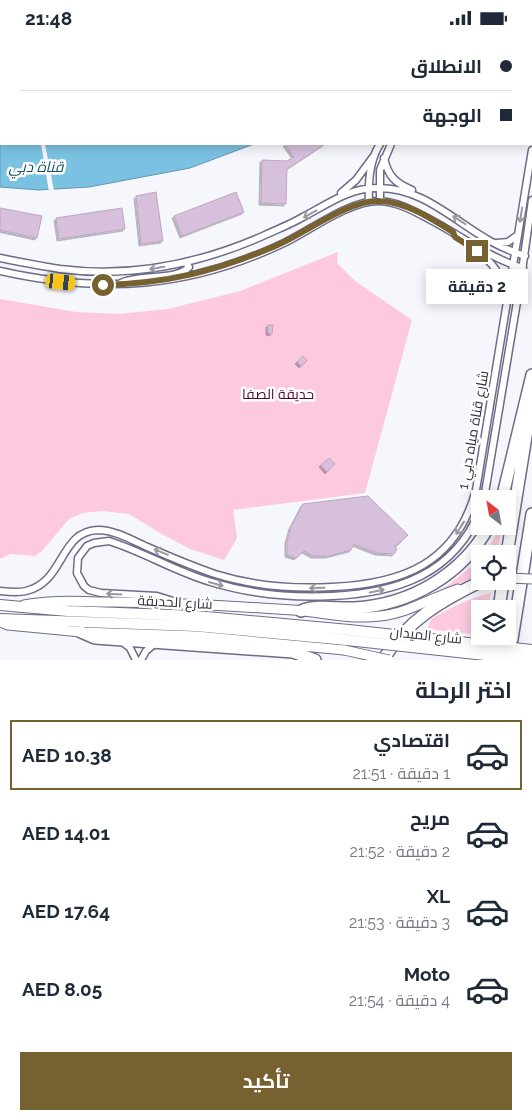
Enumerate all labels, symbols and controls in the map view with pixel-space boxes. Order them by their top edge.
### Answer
text: 21:48 [25,7,72,29]
text: الانطلاق [411,55,482,77]
text: الوجهة [422,104,482,126]
water label: قناة دبي [9,158,64,179]
one-way arrow [516,207,526,223]
one-way arrow [303,209,317,219]
one-way arrow [452,215,466,225]
route end [466,240,488,262]
one-way arrow [150,263,166,273]
callout: 2 دقيقة [426,269,528,303]
car [45,273,76,291]
route start [92,274,114,296]
text: 2 دقيقة [448,277,506,296]
street label: شارع قناة مياه دبي 1 [455,369,495,491]
park label: حديقة الصفا [242,386,314,402]
north arrow [471,490,516,535]
map controls [471,490,516,645]
one-way arrow [454,520,464,534]
button: locate [471,545,516,590]
one-way arrow [154,547,169,557]
one-way arrow [208,579,224,589]
one-way arrow [310,583,326,593]
one-way arrow [369,586,385,595]
one-way arrow [107,589,123,598]
street label: شارع الحديقة [137,592,213,613]
button: layers [471,600,516,645]
street label: شارع الميدان [389,623,463,648]
text: اختر الرحلة [415,677,512,703]
text: اقتصادي [374,729,450,751]
icon: car [465,733,510,778]
text: AED 10.38 [22,744,112,766]
text: 1 دقيقة · 21:51 [352,764,450,783]
text: مريح [410,807,450,829]
icon: car [465,811,510,856]
text: AED 14.01 [22,822,110,844]
text: 2 دقيقة · 21:52 [350,842,450,861]
text: XL [427,885,450,907]
icon: car [465,889,510,934]
text: AED 17.64 [22,900,110,922]
text: 3 دقيقة · 21:53 [349,913,450,932]
text: Moto [404,963,450,985]
icon: car [465,967,510,1012]
text: AED 8.05 [22,978,102,1000]
text: 4 دقيقة · 21:54 [349,991,450,1010]
button: تأكيد [20,1052,512,1110]

